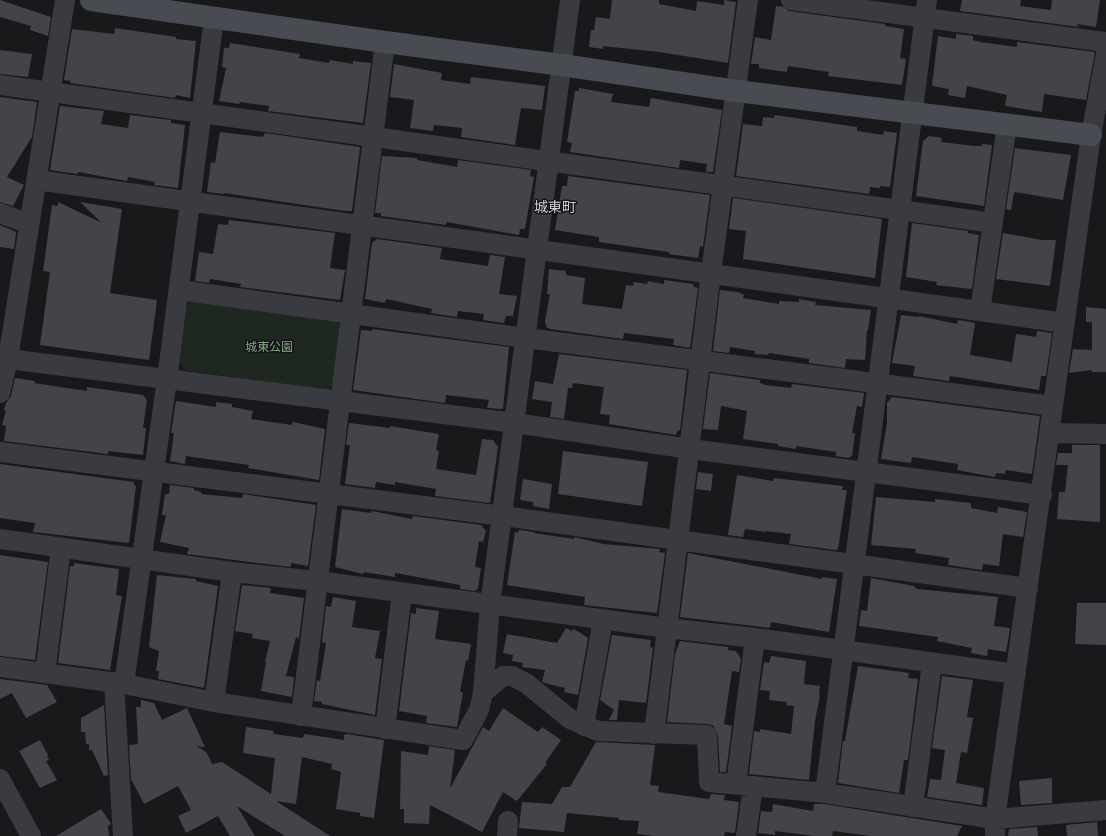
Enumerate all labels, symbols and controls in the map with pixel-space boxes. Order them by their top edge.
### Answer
district label: 城東町 [534,198,576,216]
park label: 城東公園 [245,339,293,355]

